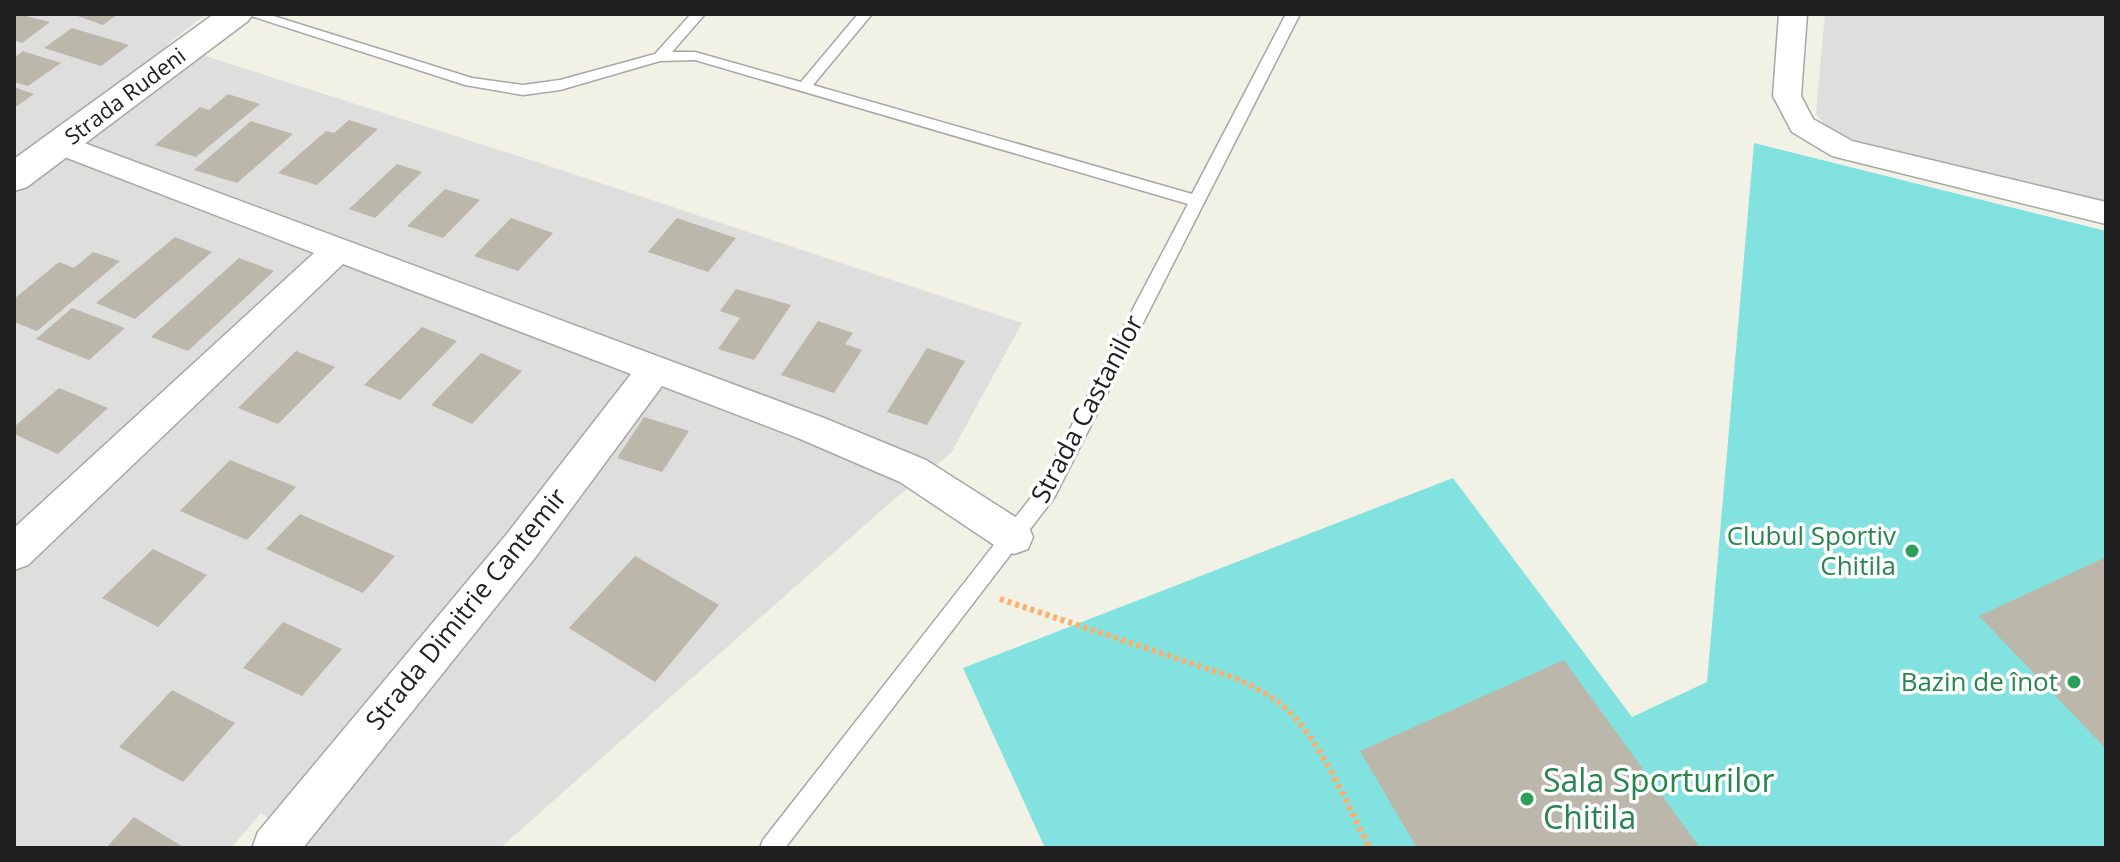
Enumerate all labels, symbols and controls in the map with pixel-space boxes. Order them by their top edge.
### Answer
street label: Strada Rudeni [58,40,191,151]
street label: Strada Castanilor [1021,308,1151,509]
street label: Strada Dimitrie Cantemir [356,480,574,737]
place label: Clubul Sportiv Chitila [1727,517,1896,583]
marker: Clubul Sportiv Chitila [1903,542,1921,560]
place label: Bazin de înot [1901,663,2058,699]
marker: Bazin de înot [2065,673,2083,691]
place label: Sala Sporturilor Chitila [1543,758,1775,838]
marker: Sala Sporturilor Chitila [1518,790,1536,808]

